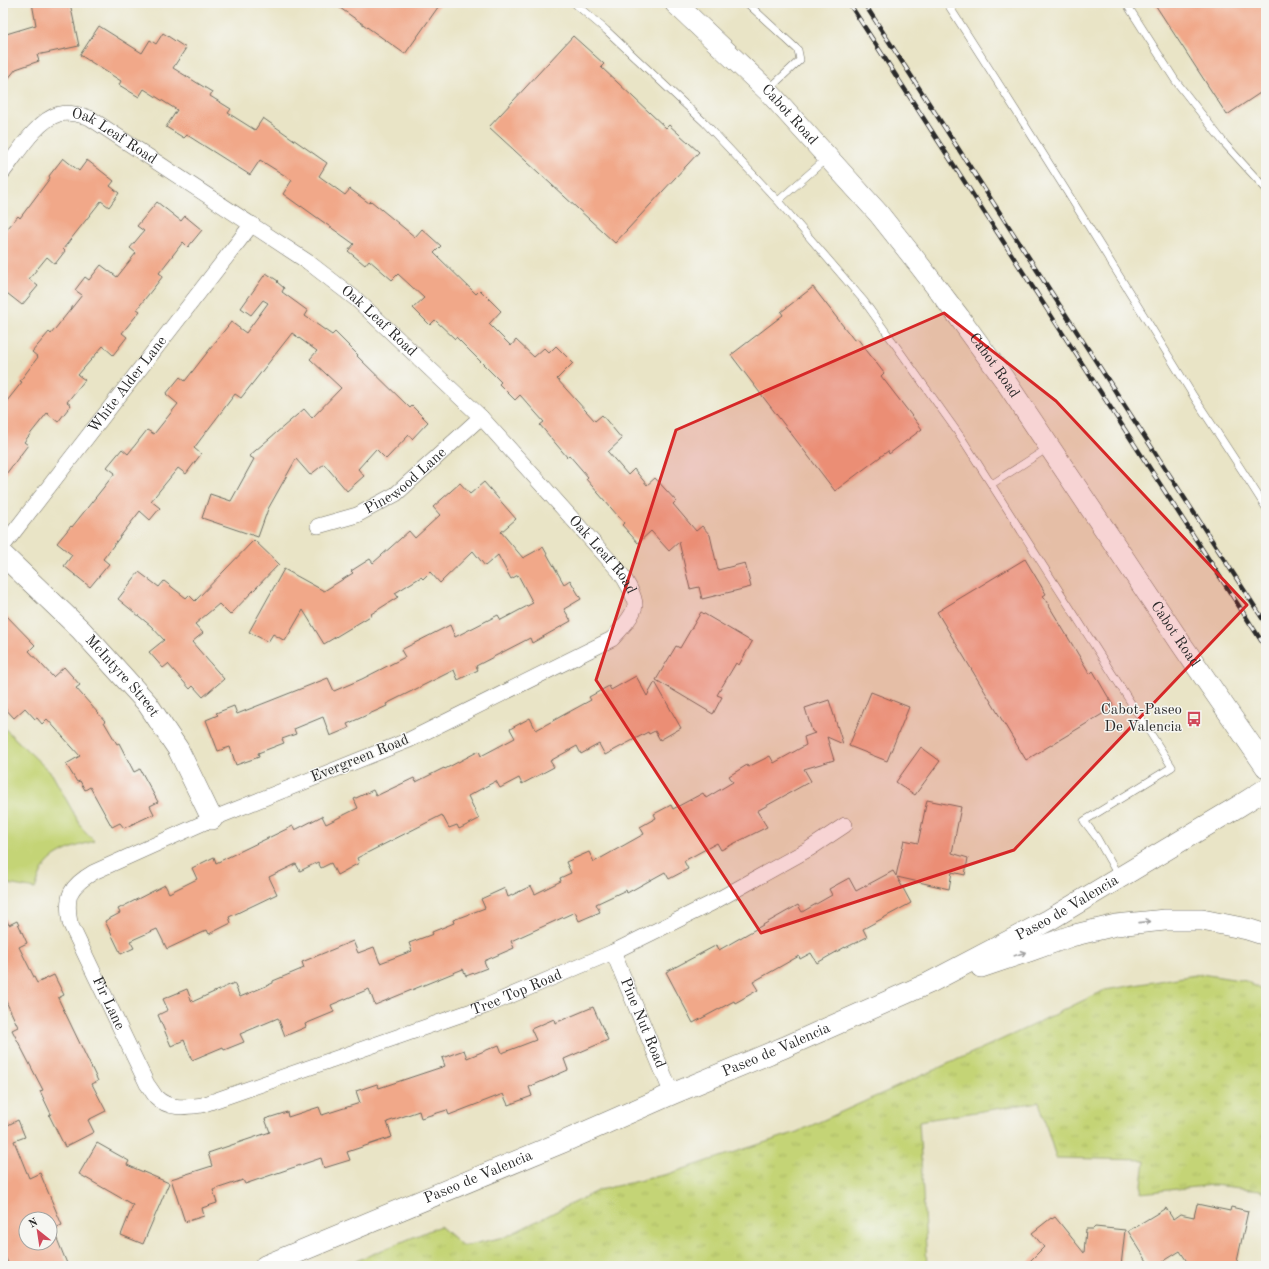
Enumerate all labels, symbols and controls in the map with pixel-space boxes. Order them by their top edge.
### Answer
street label: Cabot Road [759,82,820,148]
street label: Oak Leaf Road [70,106,159,167]
street label: Oak Leaf Road [338,283,420,360]
street label: Cabot Road [966,330,1022,401]
street label: White Alder Lane [86,333,170,436]
street label: Pinewood Lane [362,445,449,517]
street label: Oak Leaf Road [566,513,639,596]
street label: Cabot Road [1148,599,1202,670]
street label: McIntyre Street [82,632,162,720]
place label: Cabot-Paseo De Valencia [1101,703,1183,735]
bus stop icon: Cabot-Paseo De Valencia [1185,710,1203,728]
street label: Evergreen Road [309,732,411,786]
street label: Paseo de Valencia [1013,872,1122,944]
one-way arrow [1138,918,1151,926]
one-way arrow [1013,950,1025,958]
street label: Tree Top Road [469,967,565,1018]
street label: Fir Lane [89,974,127,1032]
street label: Pine Nut Road [617,976,668,1070]
street label: Paseo de Valencia [720,1020,833,1080]
street label: Paseo de Valencia [422,1148,535,1206]
north arrow [18,1211,58,1251]
text: N [27,1216,41,1231]

